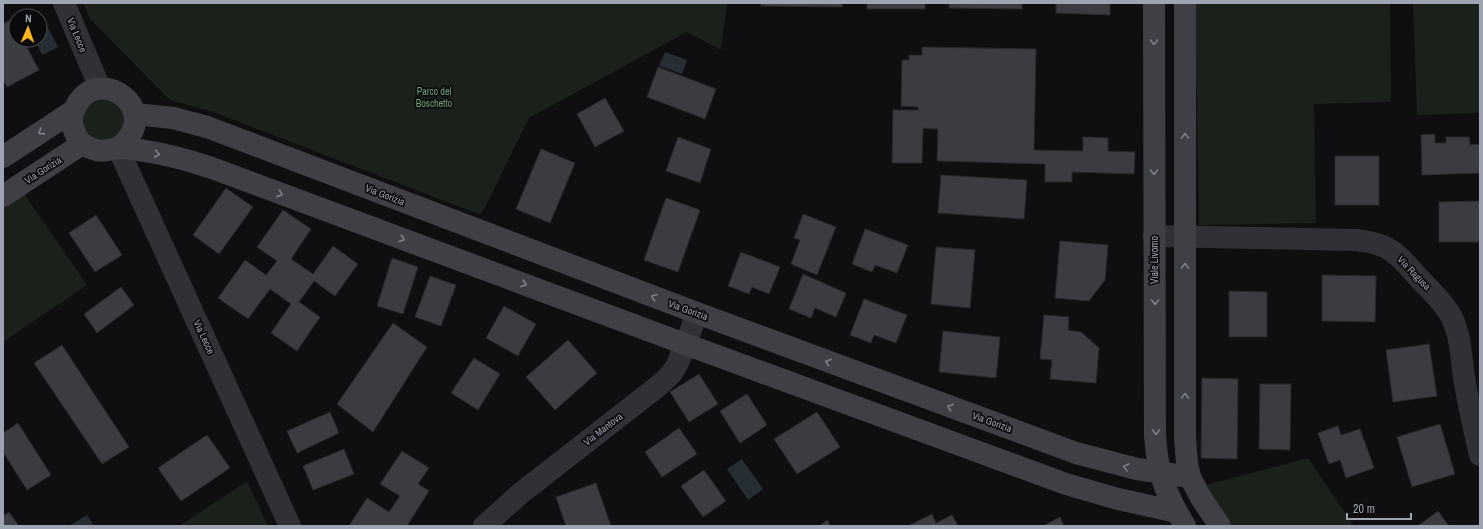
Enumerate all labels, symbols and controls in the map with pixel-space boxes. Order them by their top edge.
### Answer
north arrow [8,8,48,48]
text: N [25,11,32,25]
street label: Via Lecce [64,16,90,55]
one-way arrow [1150,39,1158,45]
park label: Parco del Boschetto [416,85,453,110]
one-way arrow [38,127,45,134]
one-way arrow [1181,133,1189,139]
one-way arrow [154,149,160,157]
street label: Via Gorizia [22,153,64,187]
one-way arrow [1150,169,1158,175]
street label: Via Gorizia [363,182,407,209]
one-way arrow [277,189,284,197]
one-way arrow [398,234,405,242]
street label: Viale Livorno [1148,235,1161,284]
street label: Via Ragusa [1394,253,1434,293]
one-way arrow [1181,263,1189,269]
one-way arrow [520,280,527,288]
one-way arrow [650,294,657,302]
street label: Via Gorizia [666,297,710,323]
one-way arrow [1151,299,1159,305]
street label: Via Lecce [190,318,218,357]
one-way arrow [825,358,832,366]
one-way arrow [1181,393,1189,399]
one-way arrow [947,403,954,411]
street label: Via Mantova [581,409,625,448]
street label: Via Gorizia [970,409,1014,435]
one-way arrow [1151,429,1160,435]
one-way arrow [1123,463,1129,471]
scale bar [1347,495,1411,521]
text: 20 m [1353,501,1375,517]

